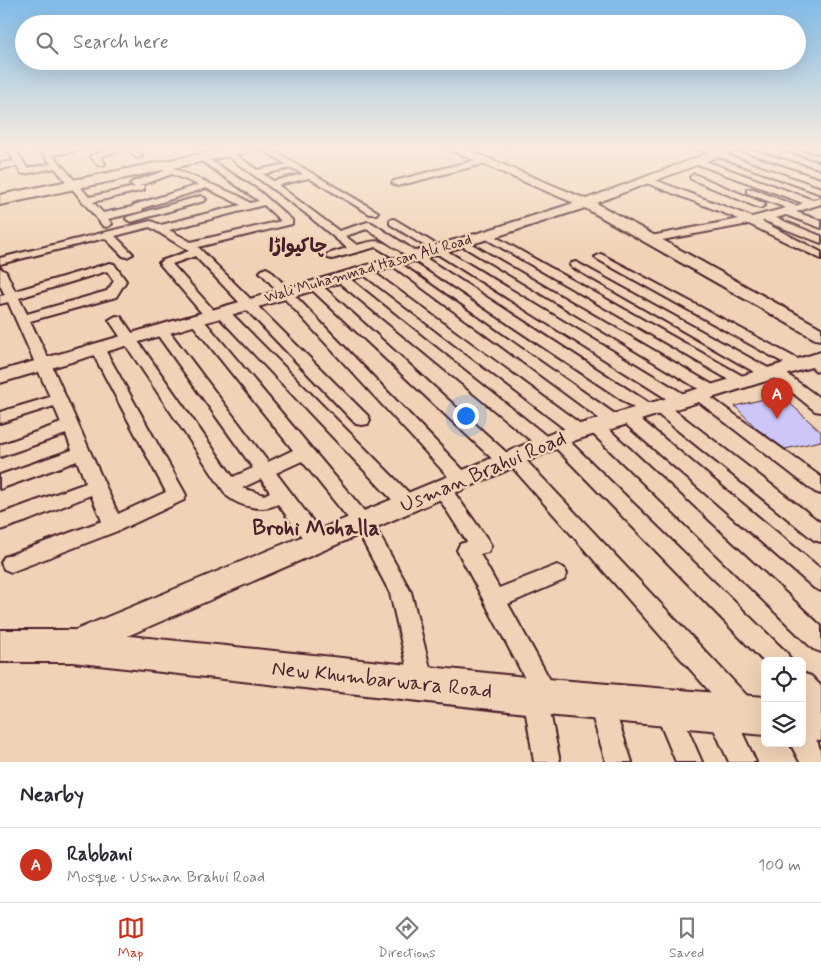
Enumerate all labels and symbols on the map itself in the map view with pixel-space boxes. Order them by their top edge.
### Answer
street label: Wali Muhammad Hasan Ali Road [262,230,474,308]
district label: چاکیواڑا [269,234,327,259]
pin: A [761,378,793,419]
your location [453,403,479,429]
street label: Usman Brahui Road [396,424,570,520]
district label: Brohi Mohalla [252,515,380,543]
street label: New Khumbarwara Road [270,655,494,705]

